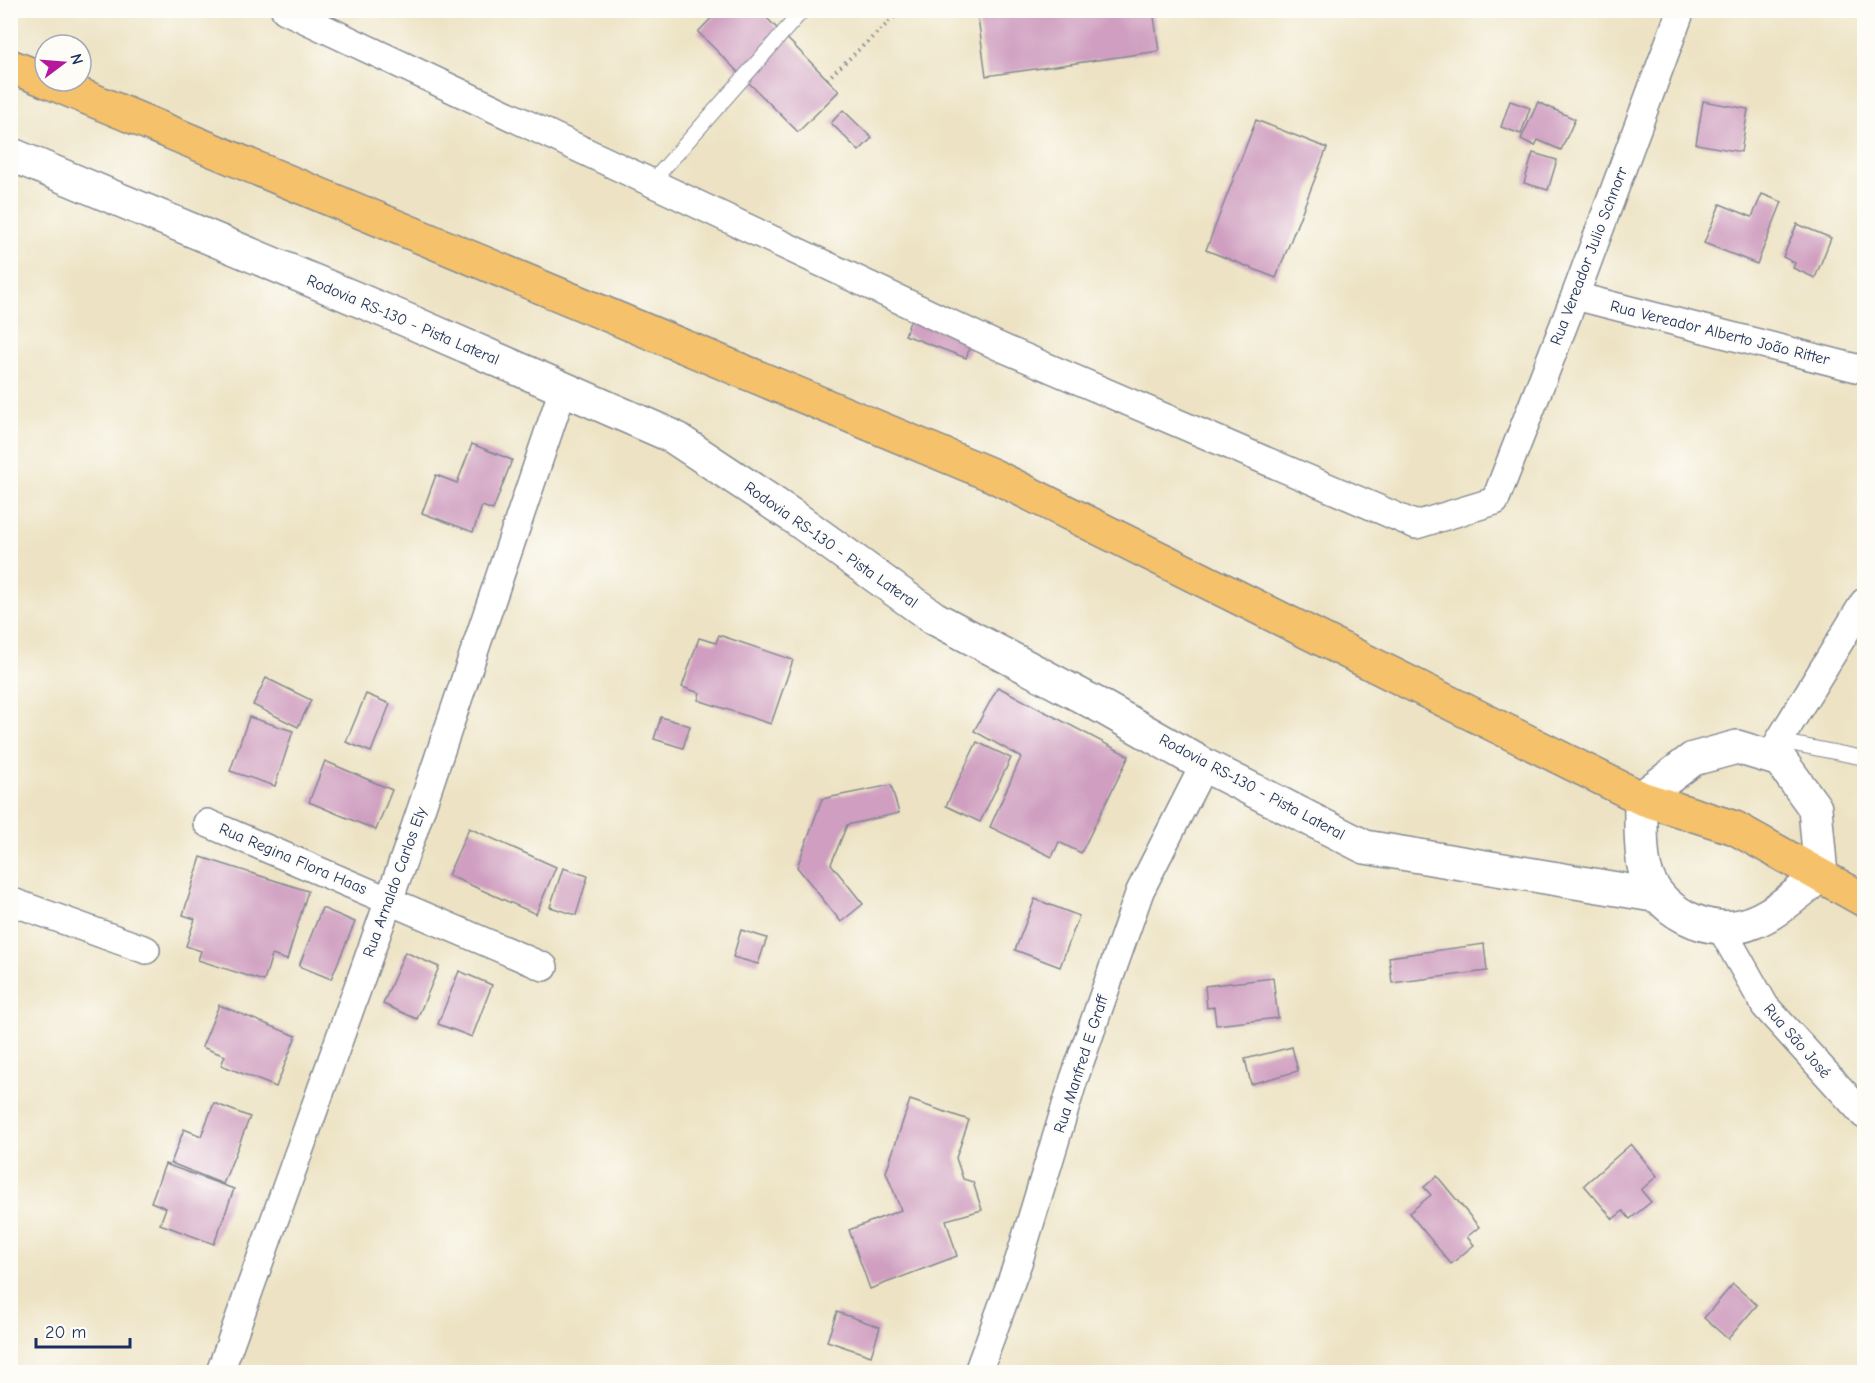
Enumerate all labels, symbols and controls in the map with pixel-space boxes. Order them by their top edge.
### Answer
north arrow [33,33,93,93]
text: N [66,52,87,67]
street label: Rua Vereador Julio Schnorr [1547,164,1632,348]
street label: Rodovia RS-130 - Pista Lateral [304,271,502,369]
street label: Rua Vereador Alberto João Ritter [1608,297,1832,369]
street label: Rodovia RS-130 - Pista Lateral [741,478,921,612]
street label: Rodovia RS-130 - Pista Lateral [1156,730,1348,844]
street label: Rua Arnaldo Carlos Ely [359,804,431,960]
street label: Rua Regina Flora Haas [216,820,370,898]
street label: Rua Manfred E Graff [1050,991,1112,1135]
street label: Rua São José [1760,1000,1834,1082]
scale bar [36,1311,130,1349]
text: 20 m [45,1322,86,1343]

